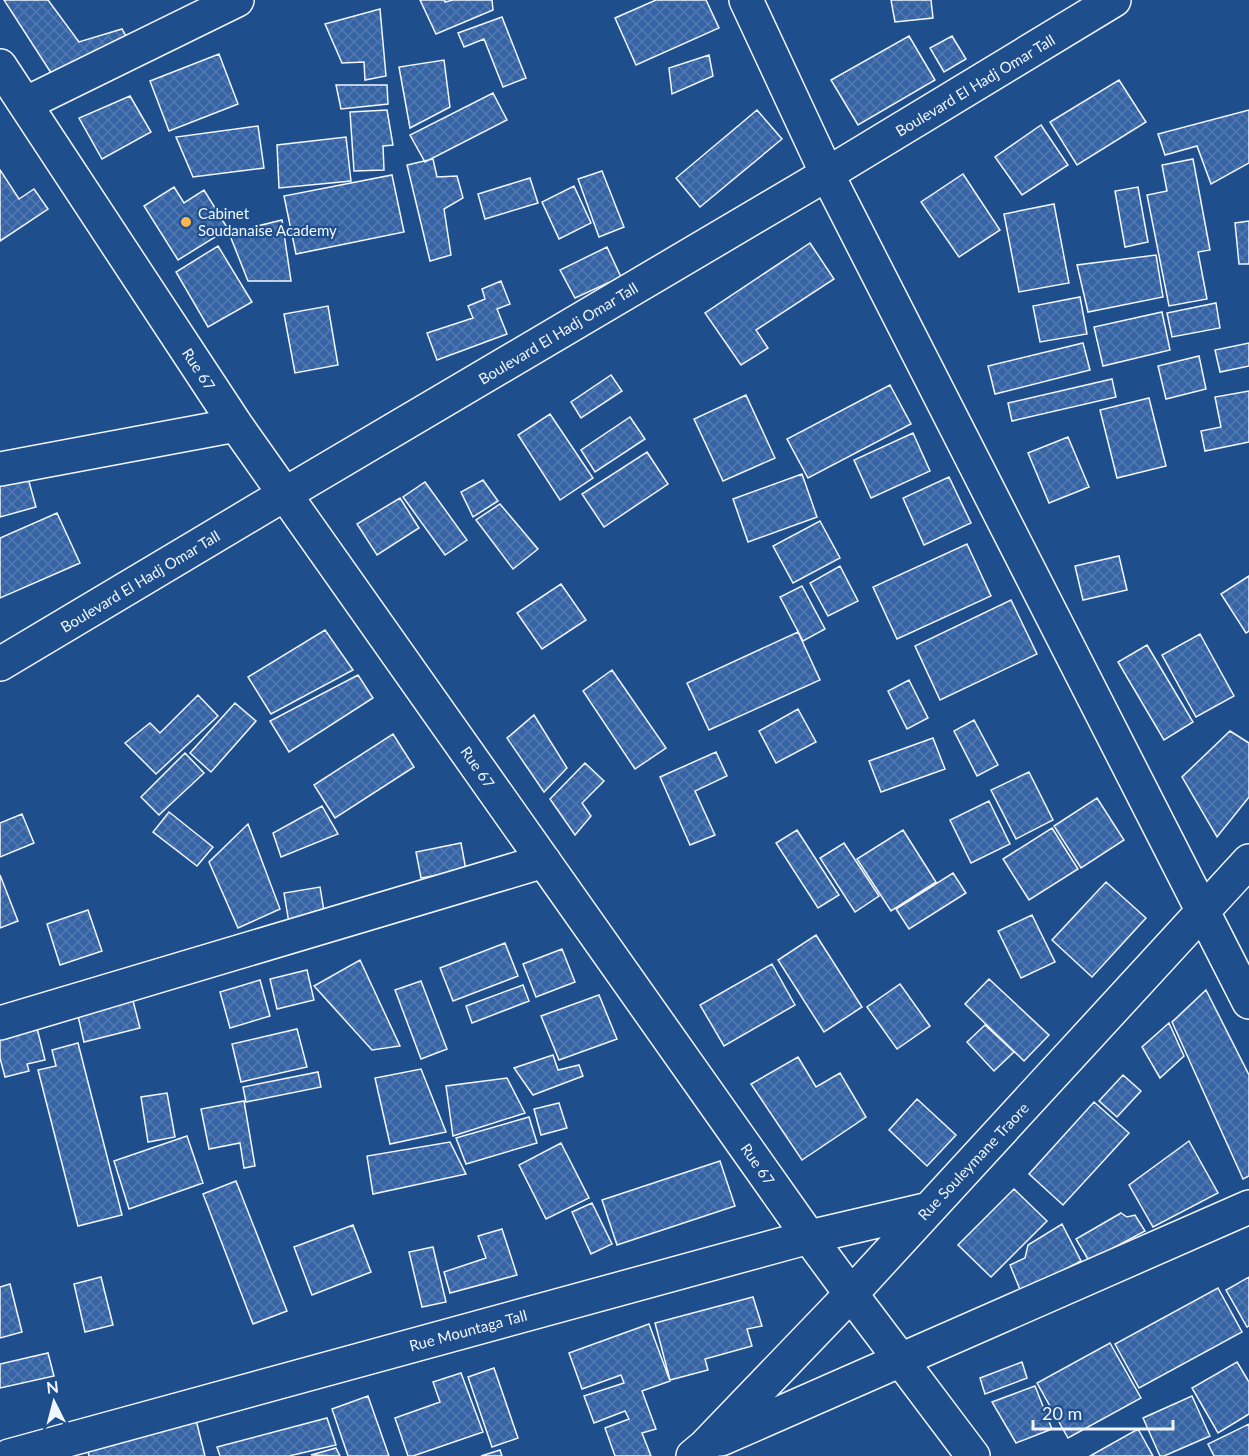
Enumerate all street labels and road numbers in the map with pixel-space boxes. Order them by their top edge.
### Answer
street label: Boulevard El Hadj Omar Tall [892,30,1058,140]
street label: Boulevard El Hadj Omar Tall [475,278,641,388]
street label: Rue 67 [179,345,219,394]
street label: Boulevard El Hadj Omar Tall [57,526,223,636]
street label: Rue 67 [457,743,499,791]
street label: Rue Souleymane Traore [914,1098,1032,1224]
street label: Rue 67 [737,1140,779,1188]
street label: Rue Mountaga Tall [407,1306,529,1354]

